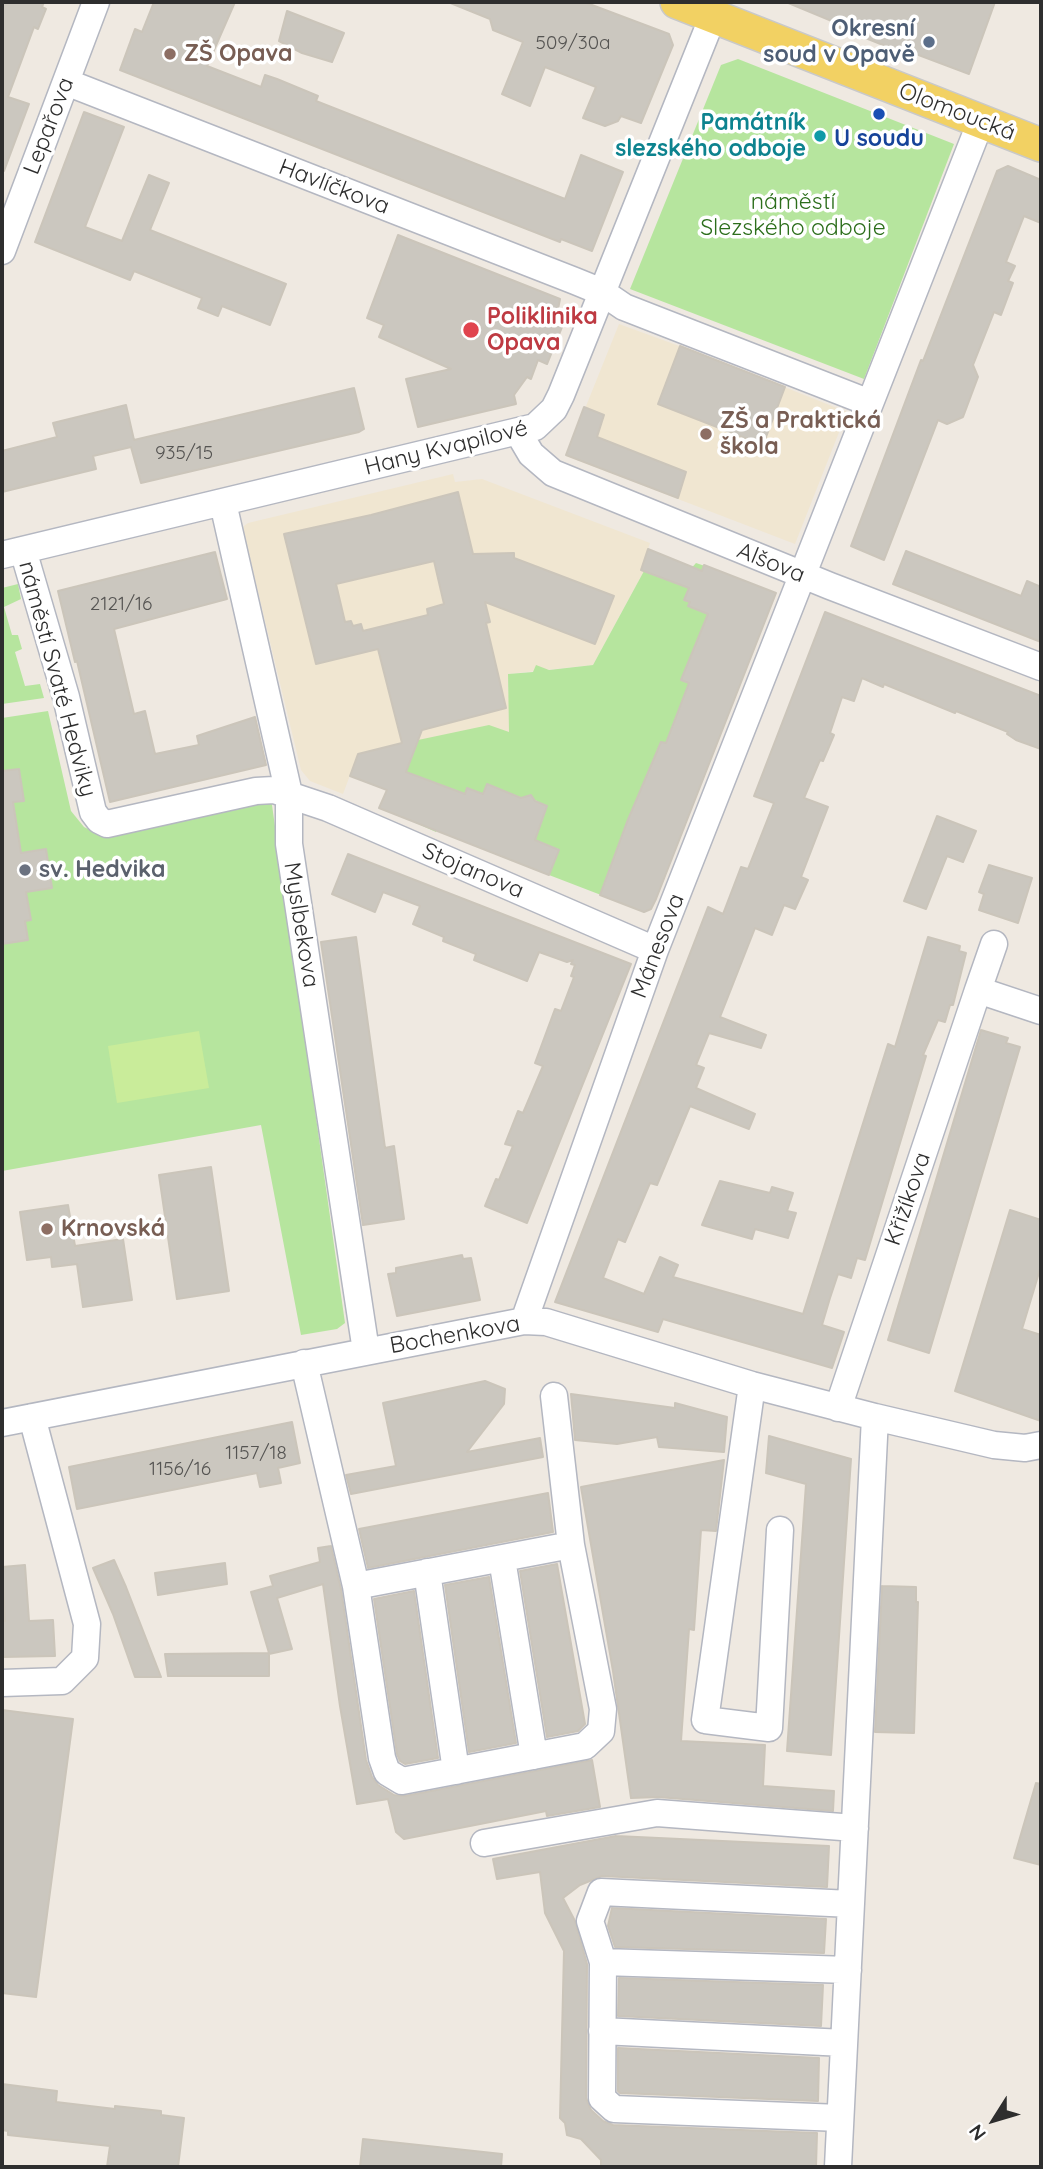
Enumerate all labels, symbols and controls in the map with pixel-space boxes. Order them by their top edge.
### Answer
place label: Okresní soud v Opavě [763,15,915,69]
house number: 509/30a [536,32,610,54]
marker: Okresní soud v Opavě [921,34,937,50]
place label: ZŠ Opava [184,40,292,68]
marker: ZŠ Opava [162,46,178,62]
street label: Lepařova [18,74,80,178]
street label: Olomoucká [895,77,1019,147]
marker: U soudu [871,106,887,122]
place label: Památník slezského odboje [615,109,806,163]
place label: U soudu [834,125,924,153]
marker: Památník slezského odboje [812,128,828,144]
street label: Havlíčkova [275,153,393,221]
park label: náměstí Slezského odboje [700,188,886,242]
place label: Poliklinika Opava [487,303,598,357]
marker: Poliklinika Opava [461,320,481,340]
place label: ZŠ a Praktická škola [720,407,881,461]
street label: Hany Kvapilové [362,414,530,482]
marker: ZŠ a Praktická škola [698,426,714,442]
house number: 935/15 [155,442,213,464]
street label: Alšova [733,537,809,589]
street label: náměstí Svaté Hedviky [12,558,102,800]
house number: 2121/16 [90,593,152,615]
street label: Stojanova [418,837,528,905]
place label: sv. Hedvika [39,856,166,884]
street label: Myslbekova [277,860,325,990]
marker: sv. Hedvika [17,862,33,878]
street label: Mánesova [625,890,691,1002]
street label: Křižíkova [879,1149,937,1249]
place label: Krnovská [61,1215,165,1243]
marker: Krnovská [39,1221,55,1237]
street label: Bochenkova [388,1310,522,1360]
house number: 1157/18 [225,1442,287,1464]
house number: 1156/16 [149,1458,211,1480]
north arrow [959,2085,1029,2155]
text: N [963,2120,991,2145]

